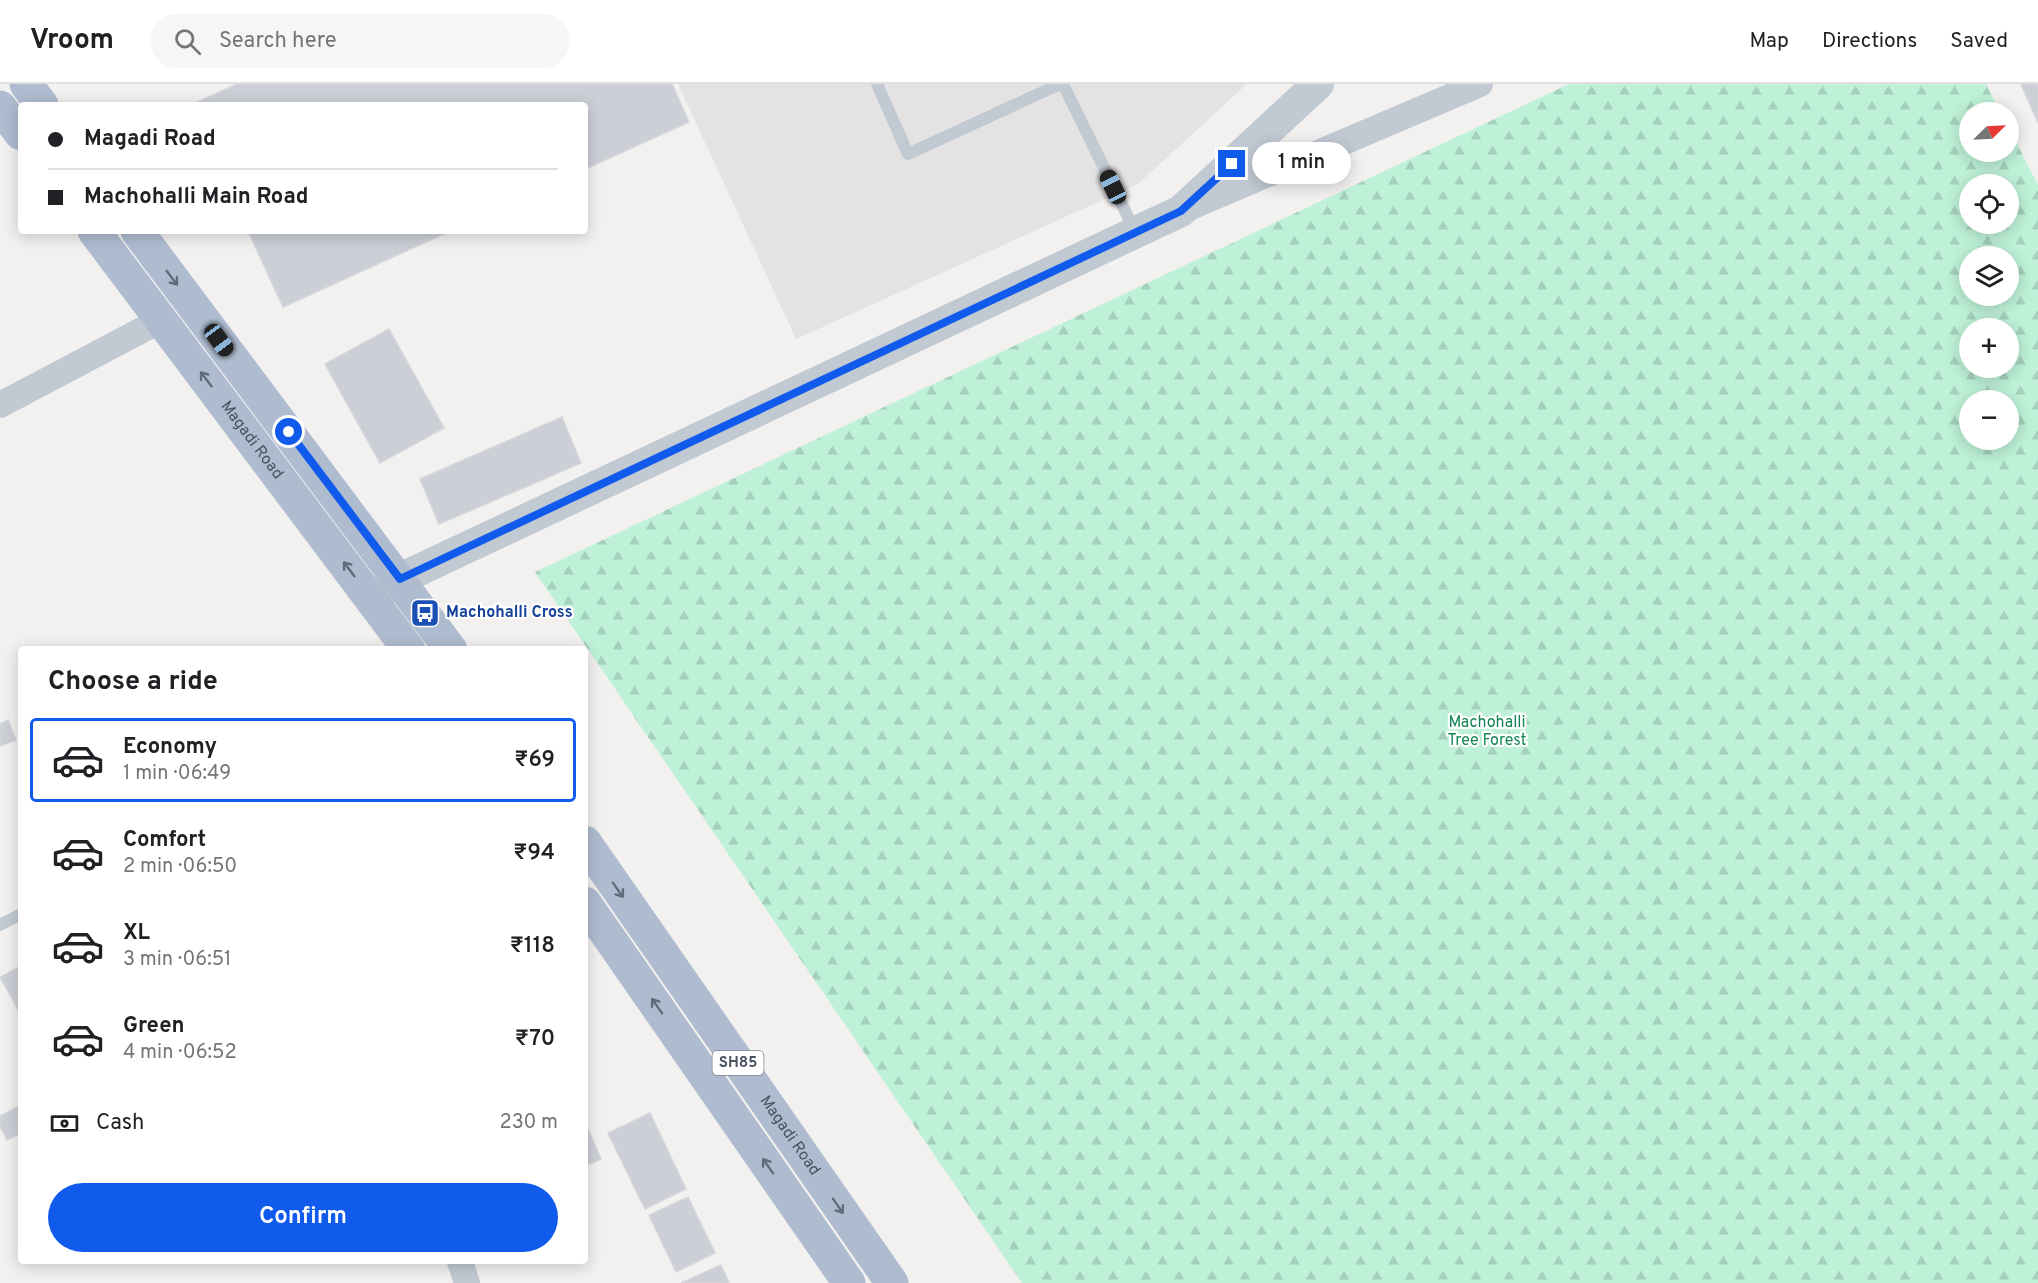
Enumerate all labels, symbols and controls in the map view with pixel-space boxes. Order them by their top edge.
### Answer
search box [150,14,570,68]
text: Vroom [30,23,114,59]
icon: search [171,25,204,58]
text: Search here [219,28,337,55]
text: Map [1749,28,1789,55]
text: Directions [1822,28,1917,55]
text: Saved [1950,28,2008,55]
north arrow [1959,102,2019,162]
map controls [1959,102,2019,450]
text: Magadi Road [84,126,216,153]
callout: 1 min [1253,143,1352,185]
route end [1218,150,1245,177]
text: 1 min [1278,150,1325,176]
car [1097,167,1129,207]
button: locate [1959,174,2019,234]
text: Machohalli Main Road [84,184,308,211]
button: layers [1959,246,2019,306]
one-way arrow [166,269,179,285]
button: + [1959,318,2019,378]
car [201,320,237,360]
one-way arrow [200,372,213,388]
button: − [1959,390,2019,450]
street label: Magadi Road [216,397,287,483]
route start [275,418,302,445]
one-way arrow [342,561,355,577]
bus stop icon: Machohalli Cross [409,597,441,629]
place label: Machohalli Cross [446,603,573,623]
text: Choose a ride [48,665,218,699]
park label: Machohalli Tree Forest [1447,713,1527,751]
icon: car [51,733,105,787]
text: Economy [123,734,217,761]
text: ₹69 [514,747,555,774]
text: 1 min · 06:49 [123,761,231,787]
icon: car [51,826,105,880]
text: Comfort [123,827,206,854]
text: ₹94 [513,840,555,867]
text: 2 min · 06:50 [123,854,237,880]
one-way arrow [612,882,624,898]
icon: car [51,919,105,973]
text: XL [123,920,150,947]
text: ₹118 [510,933,555,960]
text: 3 min · 06:51 [123,947,232,973]
one-way arrow [651,998,663,1014]
icon: car [51,1012,105,1066]
text: Green [123,1013,185,1040]
text: ₹70 [515,1026,555,1053]
text: 4 min · 06:52 [123,1040,237,1066]
road number: SH85 [712,1051,764,1075]
street label: Magadi Road [755,1092,824,1180]
icon: cash [48,1107,81,1140]
text: Cash [96,1110,145,1137]
text: 230 m [499,1110,558,1136]
one-way arrow [762,1158,774,1175]
button: Confirm [48,1183,558,1252]
one-way arrow [832,1197,844,1213]

